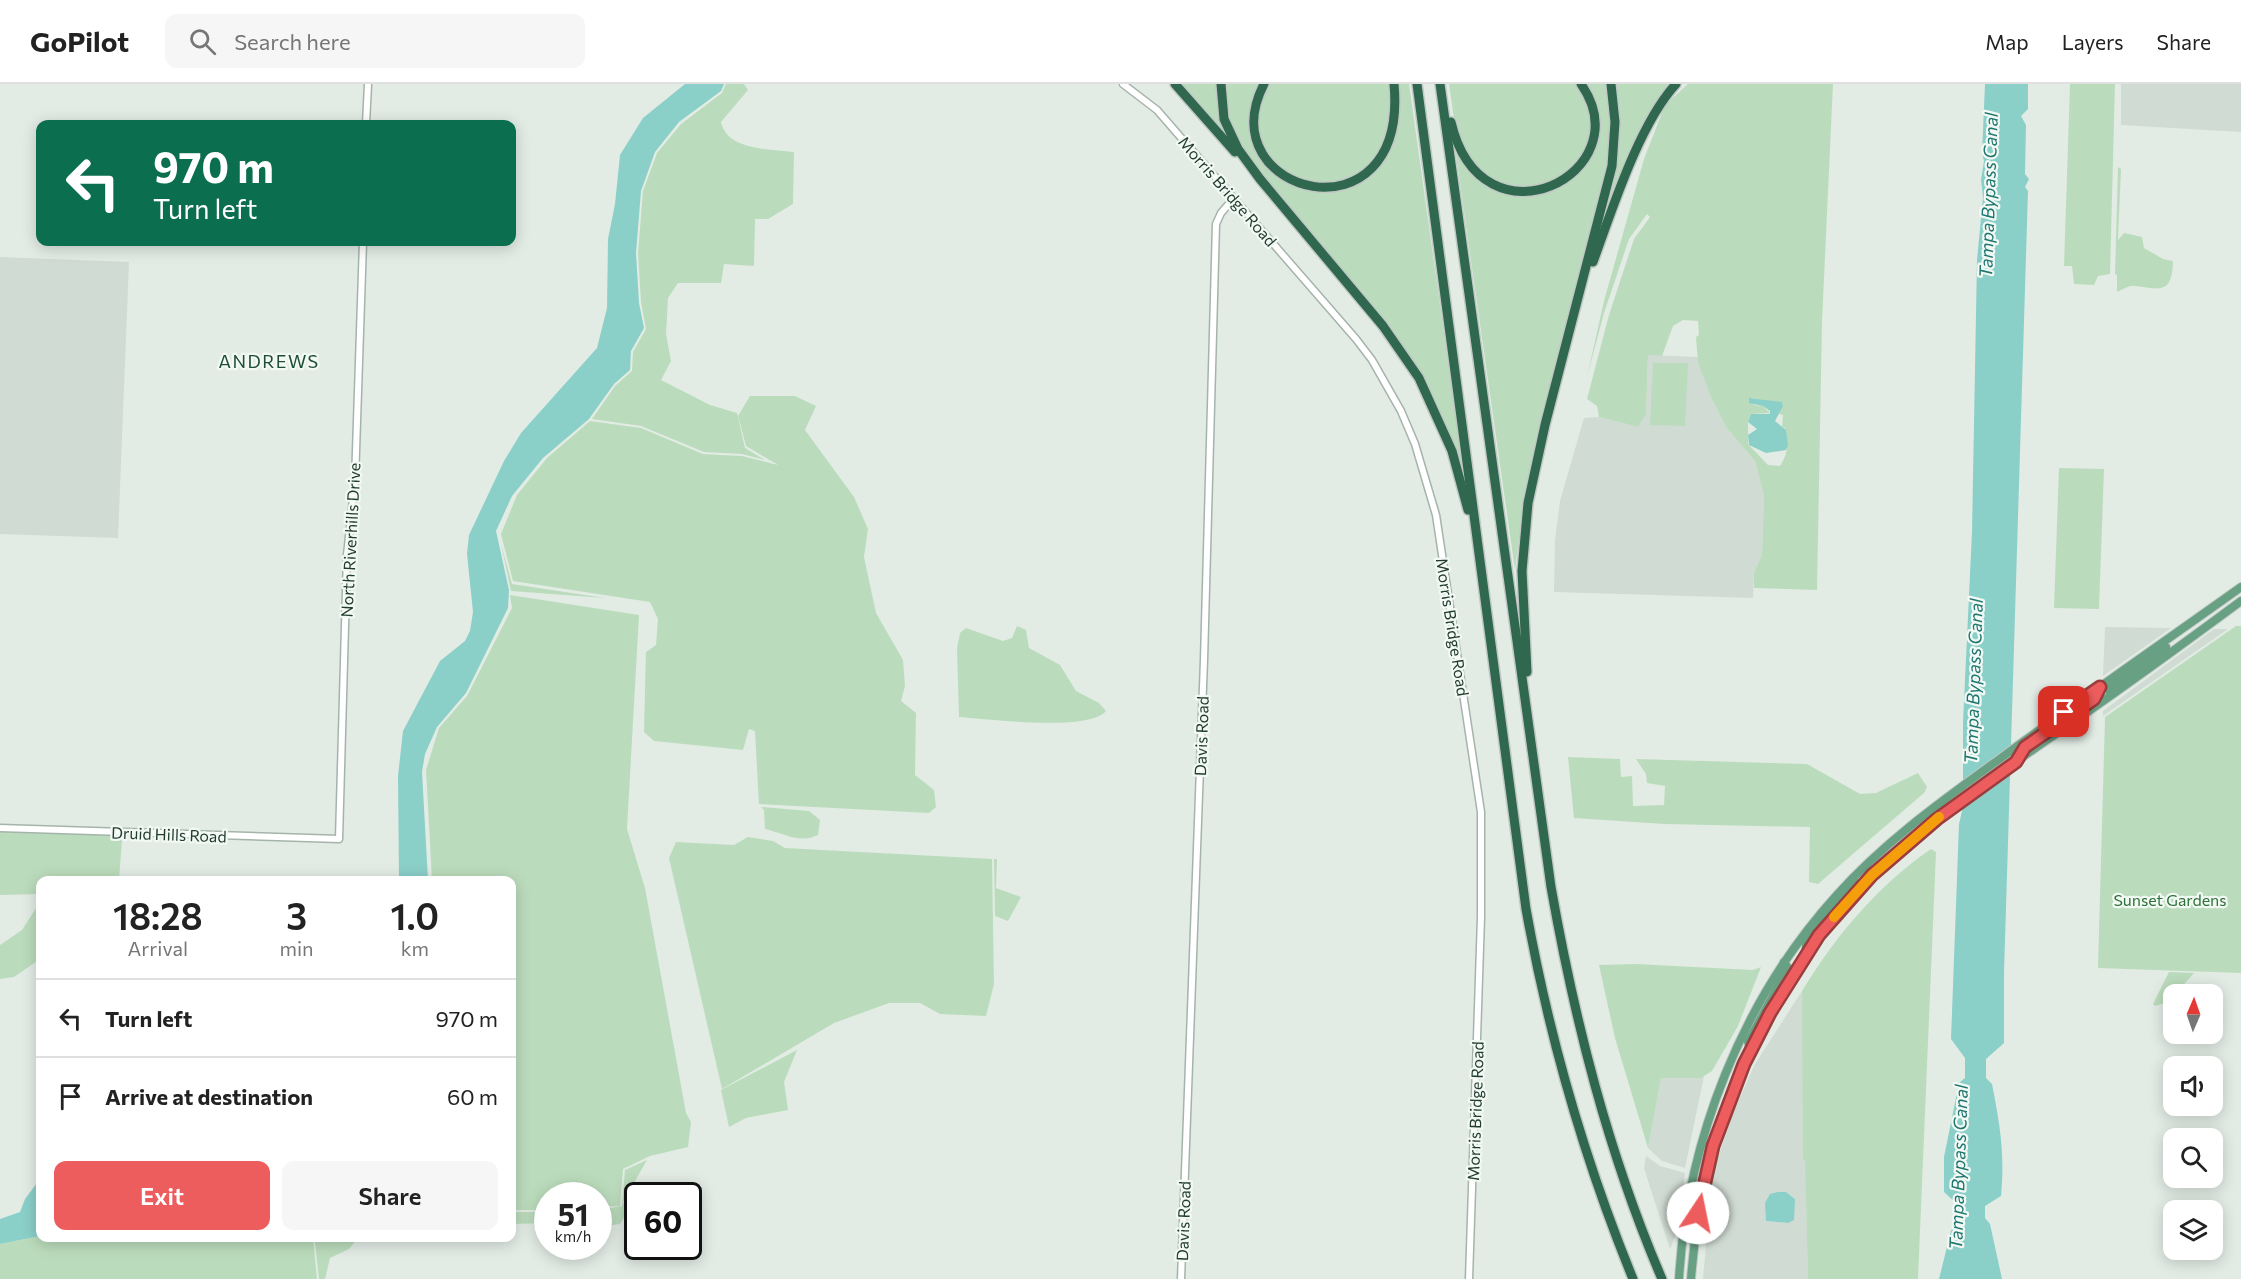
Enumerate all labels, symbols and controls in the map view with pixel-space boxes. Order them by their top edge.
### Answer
search box [165,14,585,68]
text: GoPilot [30,24,129,58]
icon: search [186,25,219,58]
text: Search here [234,28,351,55]
text: Map [1985,29,2029,54]
text: Layers [2062,29,2124,54]
text: Share [2157,29,2211,54]
water label: Tampa Bypass Canal [1974,112,2002,278]
street label: Morris Bridge Road [1175,132,1281,250]
text: 970 m [153,140,274,192]
icon: left [54,144,132,222]
text: Turn left [153,192,257,225]
district label: ANDREWS [218,350,320,372]
street label: North Riverhills Drive [336,462,364,618]
street label: Morris Bridge Road [1433,557,1473,697]
water label: Tampa Bypass Canal [1959,598,1987,764]
pin [2038,686,2089,737]
icon: arrive [2047,695,2080,728]
street label: Davis Road [1190,696,1212,776]
street label: Druid Hills Road [111,822,227,846]
park label: Sunset Gardens [2113,890,2227,909]
text: 18:28 [113,893,203,937]
text: 3 [286,893,307,937]
text: 1.0 [391,893,439,937]
text: Arrival [128,936,188,960]
text: min [280,936,314,960]
text: km [401,936,429,960]
north arrow [2163,984,2223,1044]
map controls [2163,984,2223,1260]
icon: left [54,1002,87,1035]
text: Turn left [105,1005,192,1032]
text: 970 m [435,1005,498,1032]
street label: Morris Bridge Road [1463,1041,1487,1181]
button: sound [2163,1056,2223,1116]
icon: arrive [54,1080,87,1113]
text: Arrive at destination [105,1083,313,1110]
text: 60 m [447,1083,498,1110]
water label: Tampa Bypass Canal [1944,1084,1972,1250]
button: search [2163,1128,2223,1188]
button: Exit [54,1161,270,1230]
button: Share [282,1161,498,1230]
street label: Davis Road [1172,1181,1194,1261]
position arrow [1666,1181,1730,1245]
speed limit sign: 60 [624,1182,702,1260]
text: 51 [557,1195,589,1232]
button: layers [2163,1200,2223,1260]
text: km/h [555,1227,591,1245]

